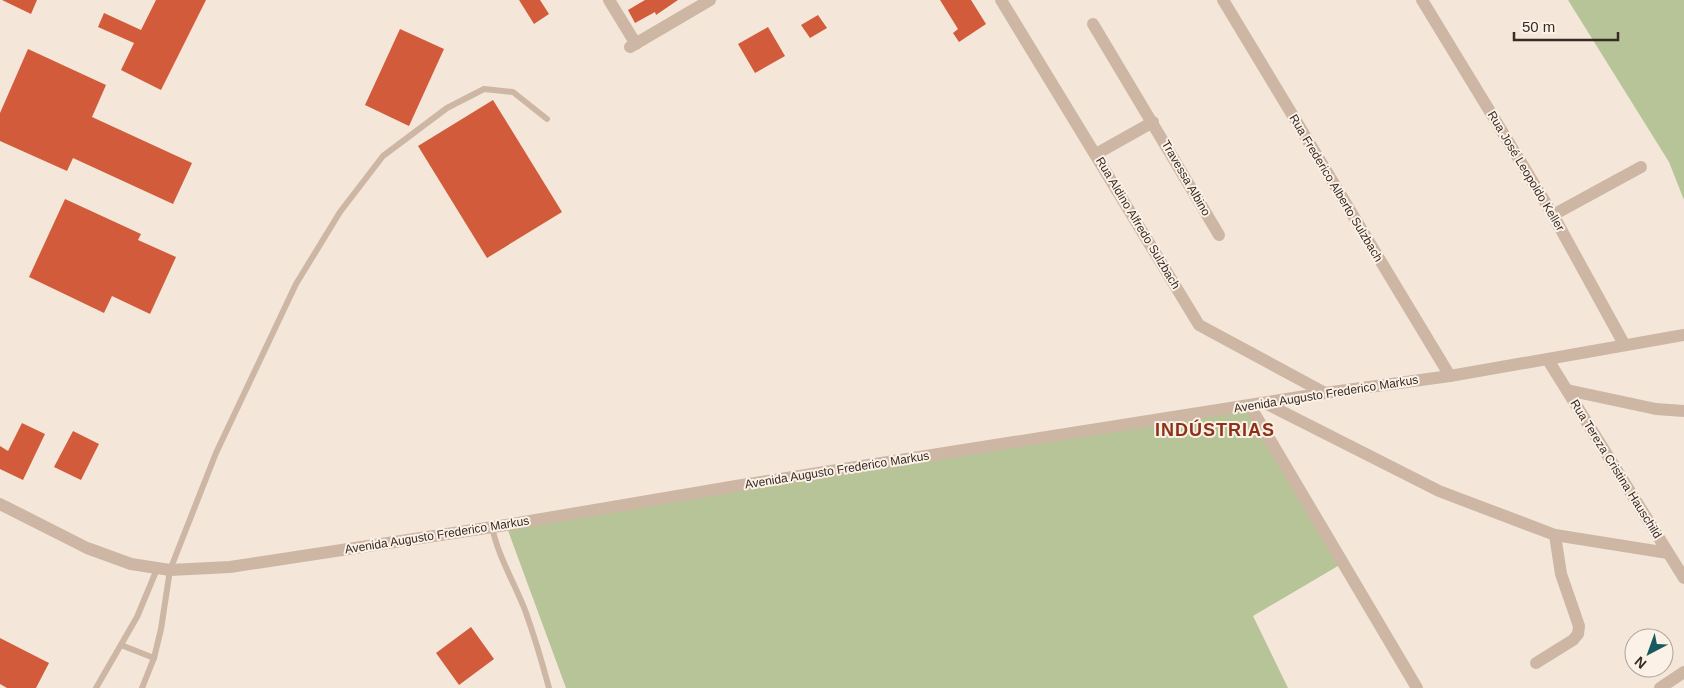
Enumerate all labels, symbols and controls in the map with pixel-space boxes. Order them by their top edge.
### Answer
scale bar [1514,10,1618,42]
text: 50 m [1522,18,1555,35]
street label: Rua José Leopoldo Keller [1485,108,1567,234]
street label: Rua Frederico Alberto Sulzbach [1286,112,1386,264]
street label: Travessa Albino [1159,138,1213,219]
street label: Rua Aldino Alfredo Sulzbach [1093,154,1183,292]
street label: Avenida Augusto Frederico Markus [1233,372,1419,416]
street label: Rua Tereza Cristina Hauschild [1567,397,1665,541]
district label: INDÚSTRIAS [1155,419,1275,440]
street label: Avenida Augusto Frederico Markus [744,448,930,492]
street label: Avenida Augusto Frederico Markus [344,513,530,557]
north arrow [1624,628,1674,678]
text: N [1631,653,1650,672]

